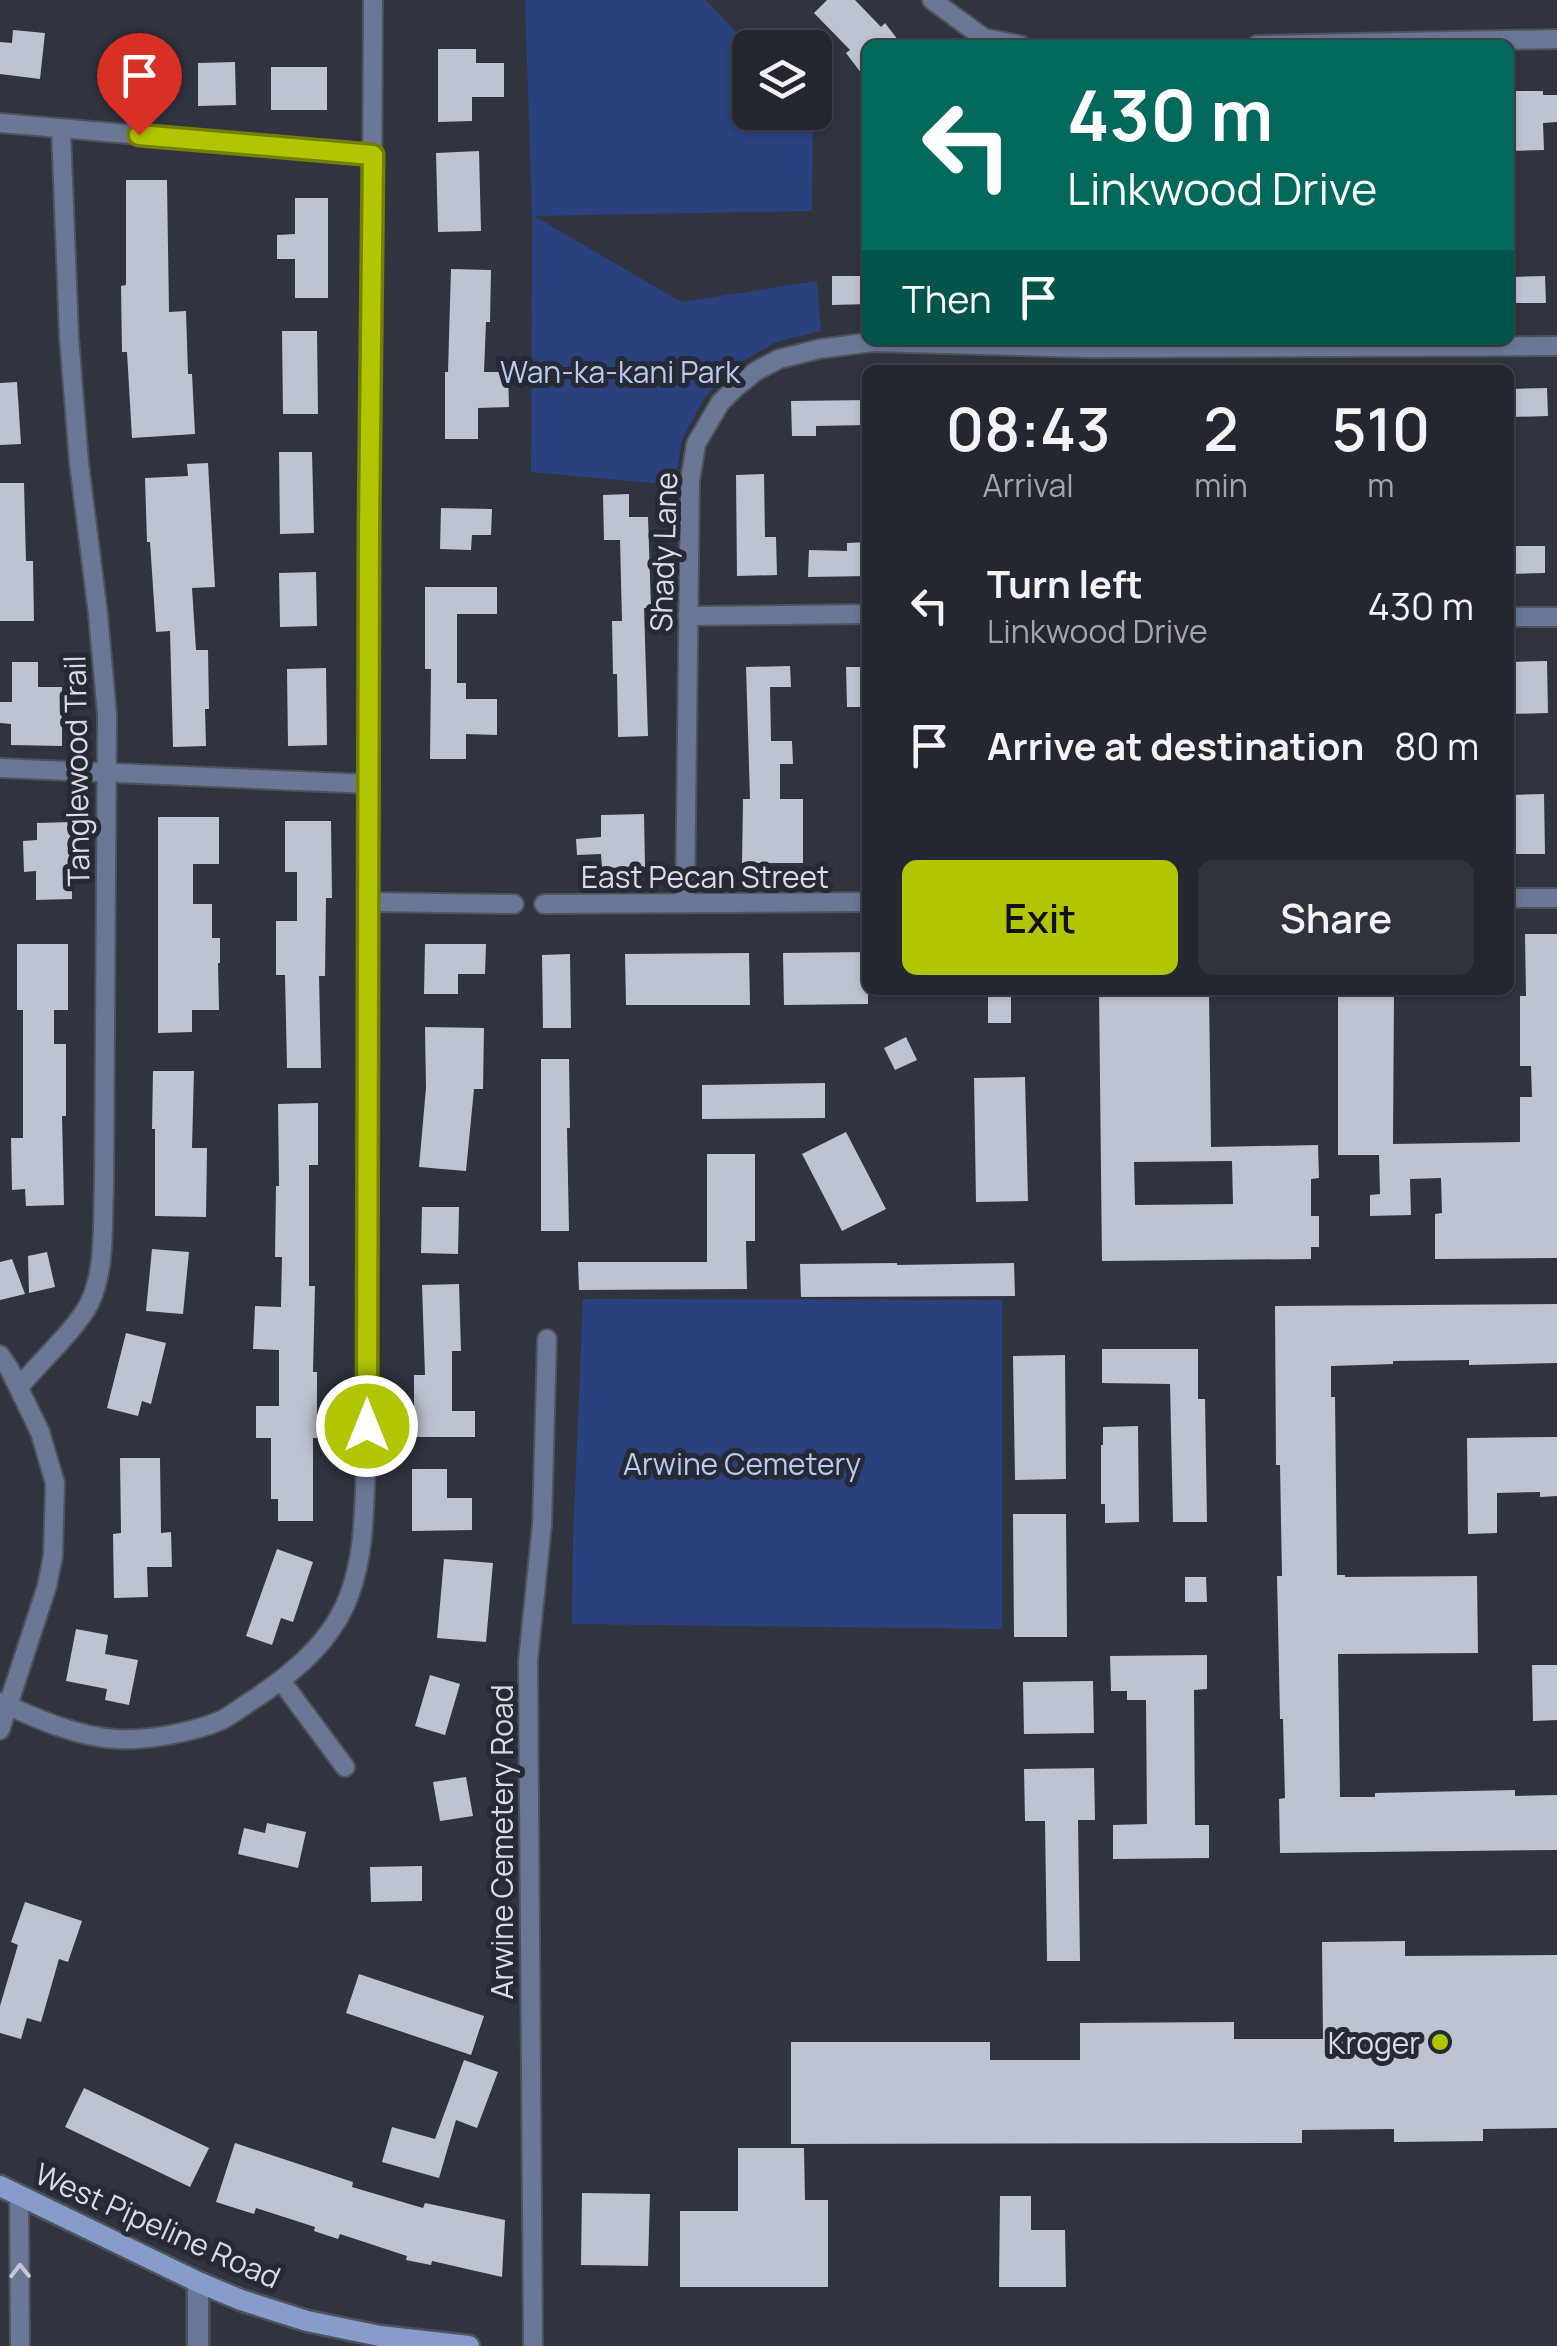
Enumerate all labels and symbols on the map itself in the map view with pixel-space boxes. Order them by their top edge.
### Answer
pin [97,33,182,136]
park label: Wan-ka-kani Park [500,351,741,392]
street label: Shady Lane [640,471,686,633]
street label: Tanglewood Trail [53,655,99,887]
street label: East Pecan Street [581,856,829,897]
position arrow [315,1374,419,1478]
park label: Arwine Cemetery [623,1443,861,1484]
street label: Arwine Cemetery Road [481,1684,522,2000]
place label: Kroger [1328,2022,1420,2063]
marker: Kroger [1429,2031,1451,2053]
street label: West Pipeline Road [29,2153,287,2297]
one-way arrow [9,2262,30,2278]

